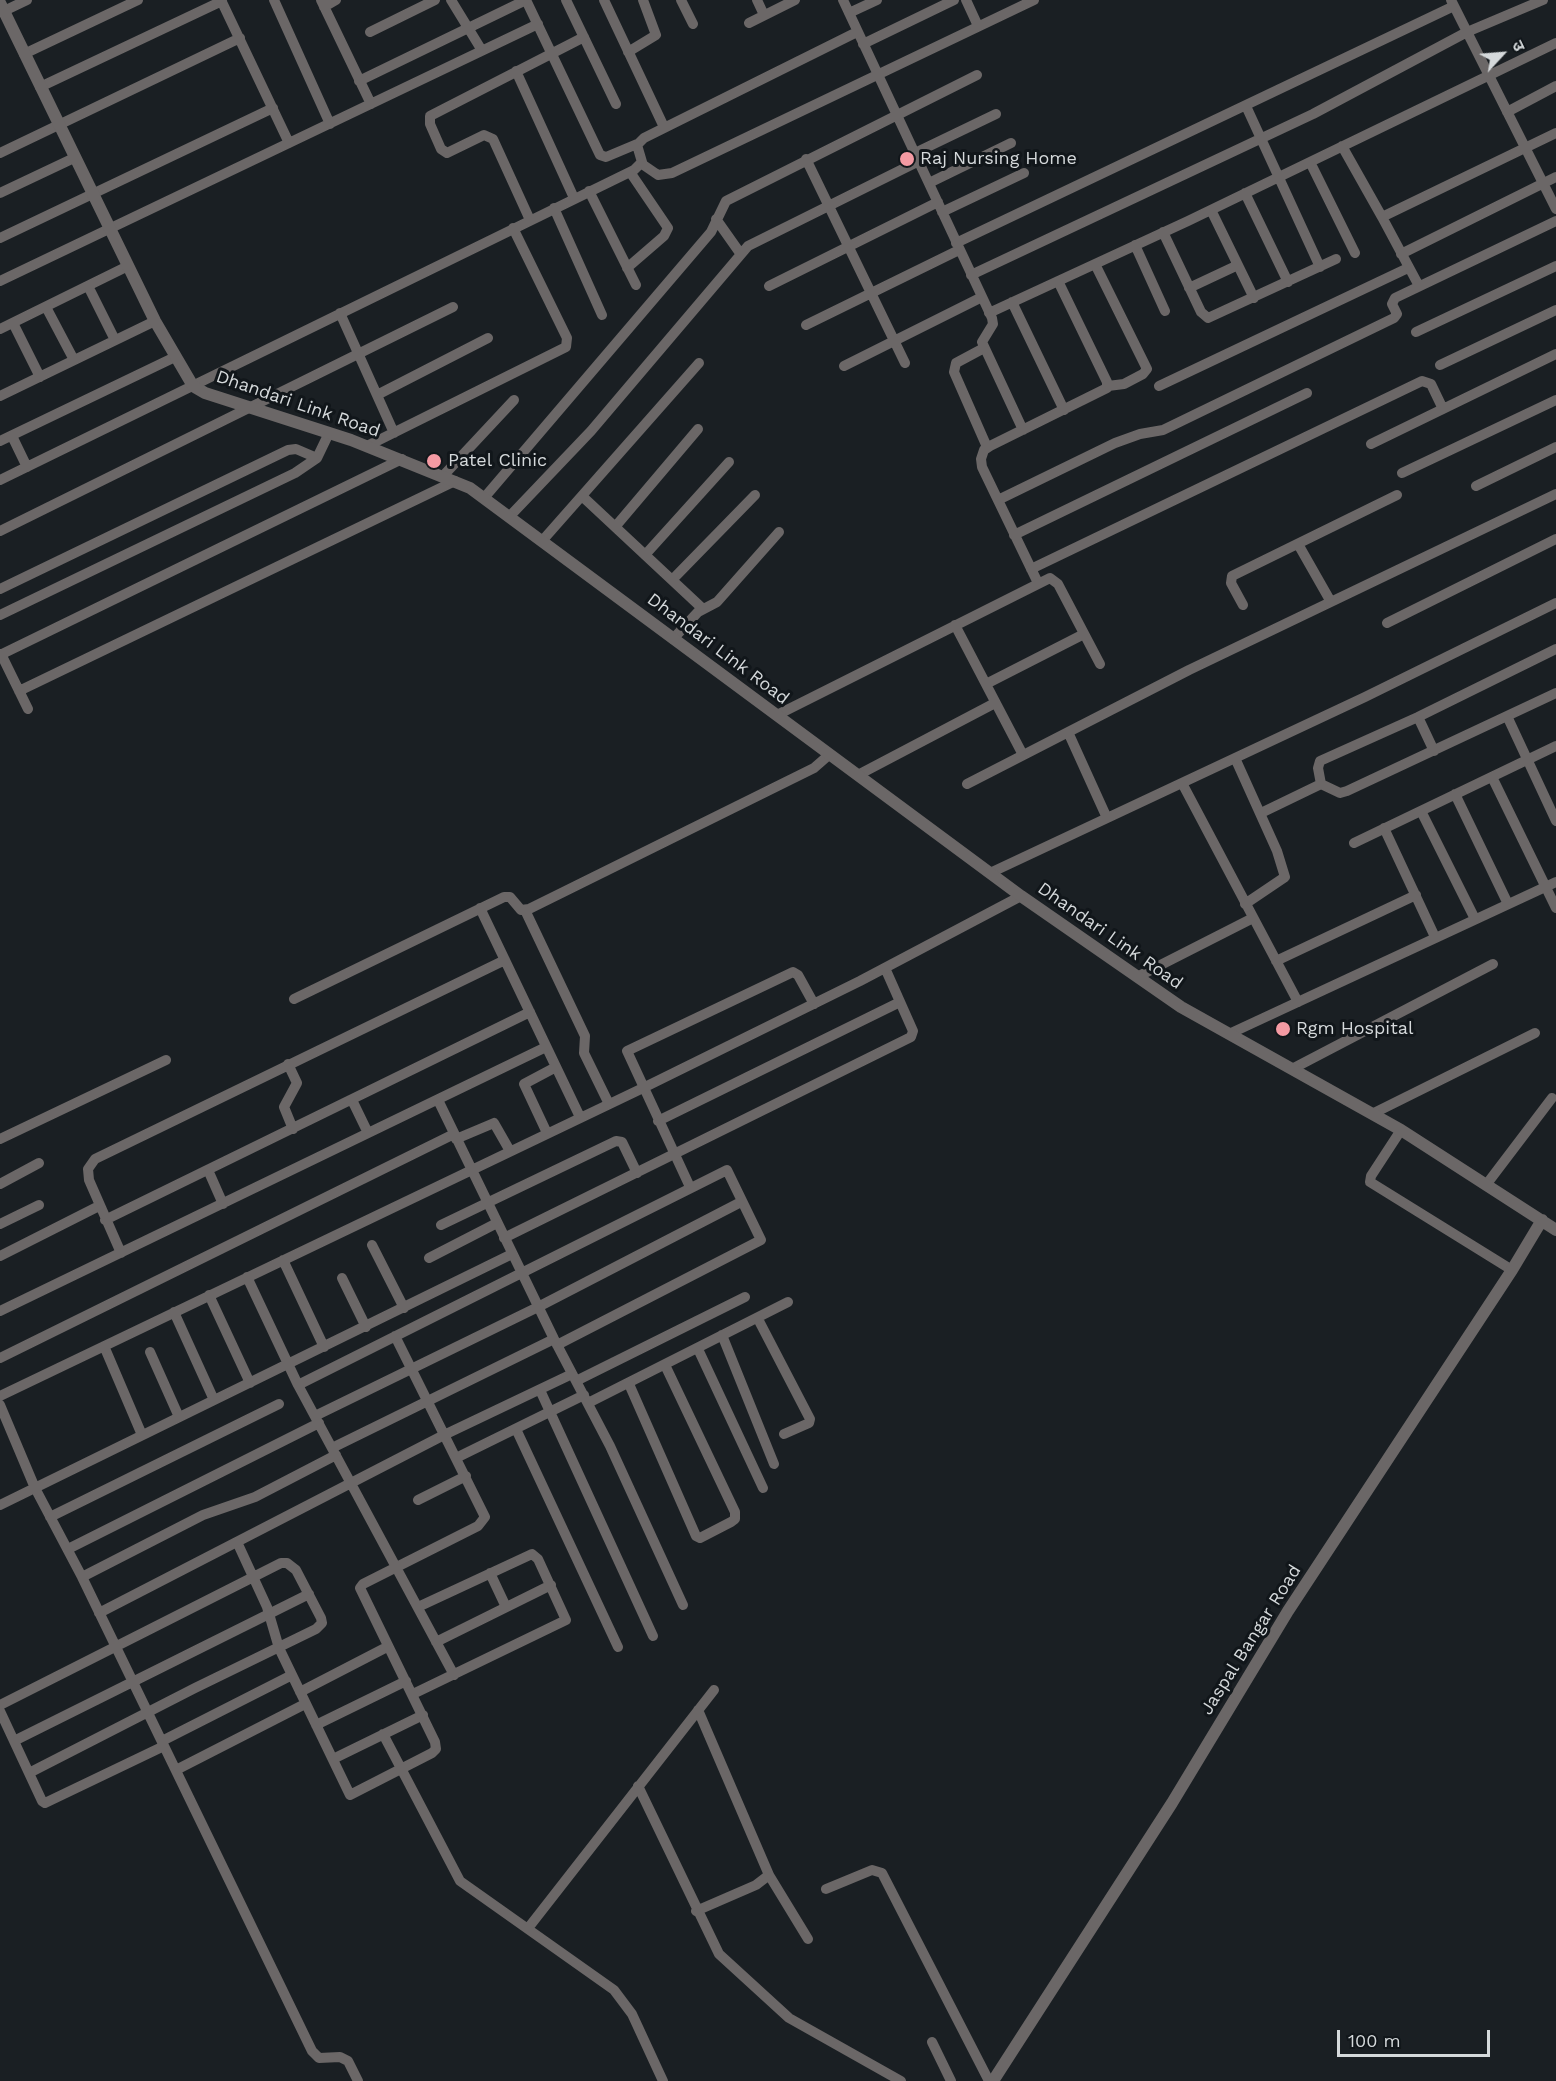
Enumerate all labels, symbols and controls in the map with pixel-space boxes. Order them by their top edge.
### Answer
north arrow [1472,24,1532,84]
text: उ [1508,38,1529,54]
place label: Raj Nursing Home [920,148,1077,170]
marker: Raj Nursing Home [898,150,916,168]
street label: Dhandari Link Road [213,366,383,442]
place label: Patel Clinic [448,450,547,472]
marker: Patel Clinic [425,452,443,470]
street label: Dhandari Link Road [643,589,793,709]
street label: Dhandari Link Road [1033,878,1187,994]
place label: Rgm Hospital [1296,1018,1413,1040]
marker: Rgm Hospital [1274,1020,1292,1038]
street label: Jaspal Bangar Road [1196,1561,1306,1719]
scale bar [1340,2018,1493,2056]
text: 100 m [1348,2030,1401,2051]

